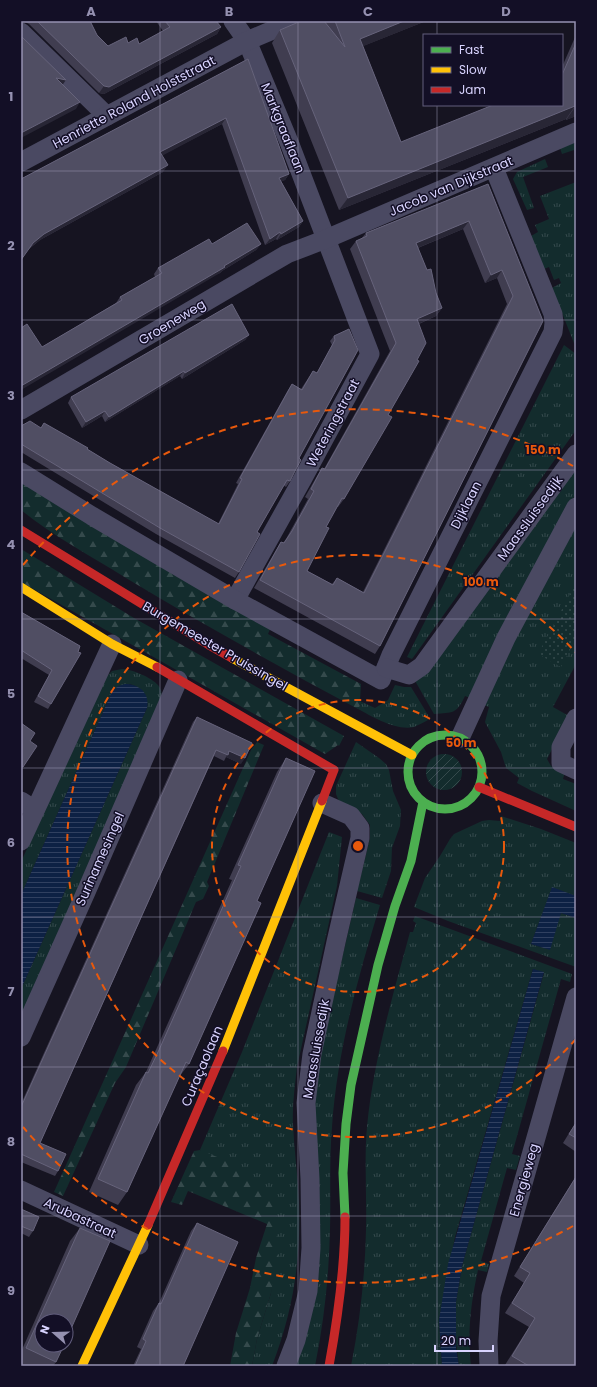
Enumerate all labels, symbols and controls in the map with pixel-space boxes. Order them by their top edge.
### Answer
text: A [86,2,96,21]
text: B [225,2,234,21]
text: C [363,2,373,21]
text: D [501,2,511,21]
legend [423,34,563,106]
text: Fast [459,41,484,58]
street label: Henriette Roland Holststraat [49,51,219,153]
text: Slow [459,61,487,78]
street label: Markgraaflaan [256,80,310,176]
text: Jam [459,81,486,98]
text: 1 [9,87,13,106]
street label: Jacob van Dijkstraat [386,151,516,221]
text: 2 [7,236,15,255]
street label: Groeneweg [135,294,209,350]
street label: Weteringstraat [302,375,364,470]
text: 3 [7,386,15,405]
text: 150 m [525,441,561,458]
street label: Maassluissedijk [493,471,567,564]
street label: Dijklaan [446,478,486,532]
text: 4 [7,535,16,554]
text: 100 m [463,573,499,590]
street label: Burgemeester Pruissingel [139,597,291,695]
text: 5 [7,684,15,703]
text: 50 m [446,734,477,751]
street label: Surinamesingel [71,809,129,909]
text: 6 [7,833,15,852]
centre of rings [351,839,365,853]
text: 7 [8,982,15,1001]
street label: Maassluissedijk [298,998,334,1100]
street label: Curaçaolaan [176,1023,228,1109]
text: 8 [7,1132,15,1151]
street label: Energieweg [504,1141,544,1219]
street label: Arubastraat [41,1193,120,1243]
text: 9 [7,1281,15,1300]
north arrow [34,1313,74,1353]
text: N [36,1323,54,1336]
scale bar [435,1327,493,1353]
text: 20 m [441,1332,471,1349]

